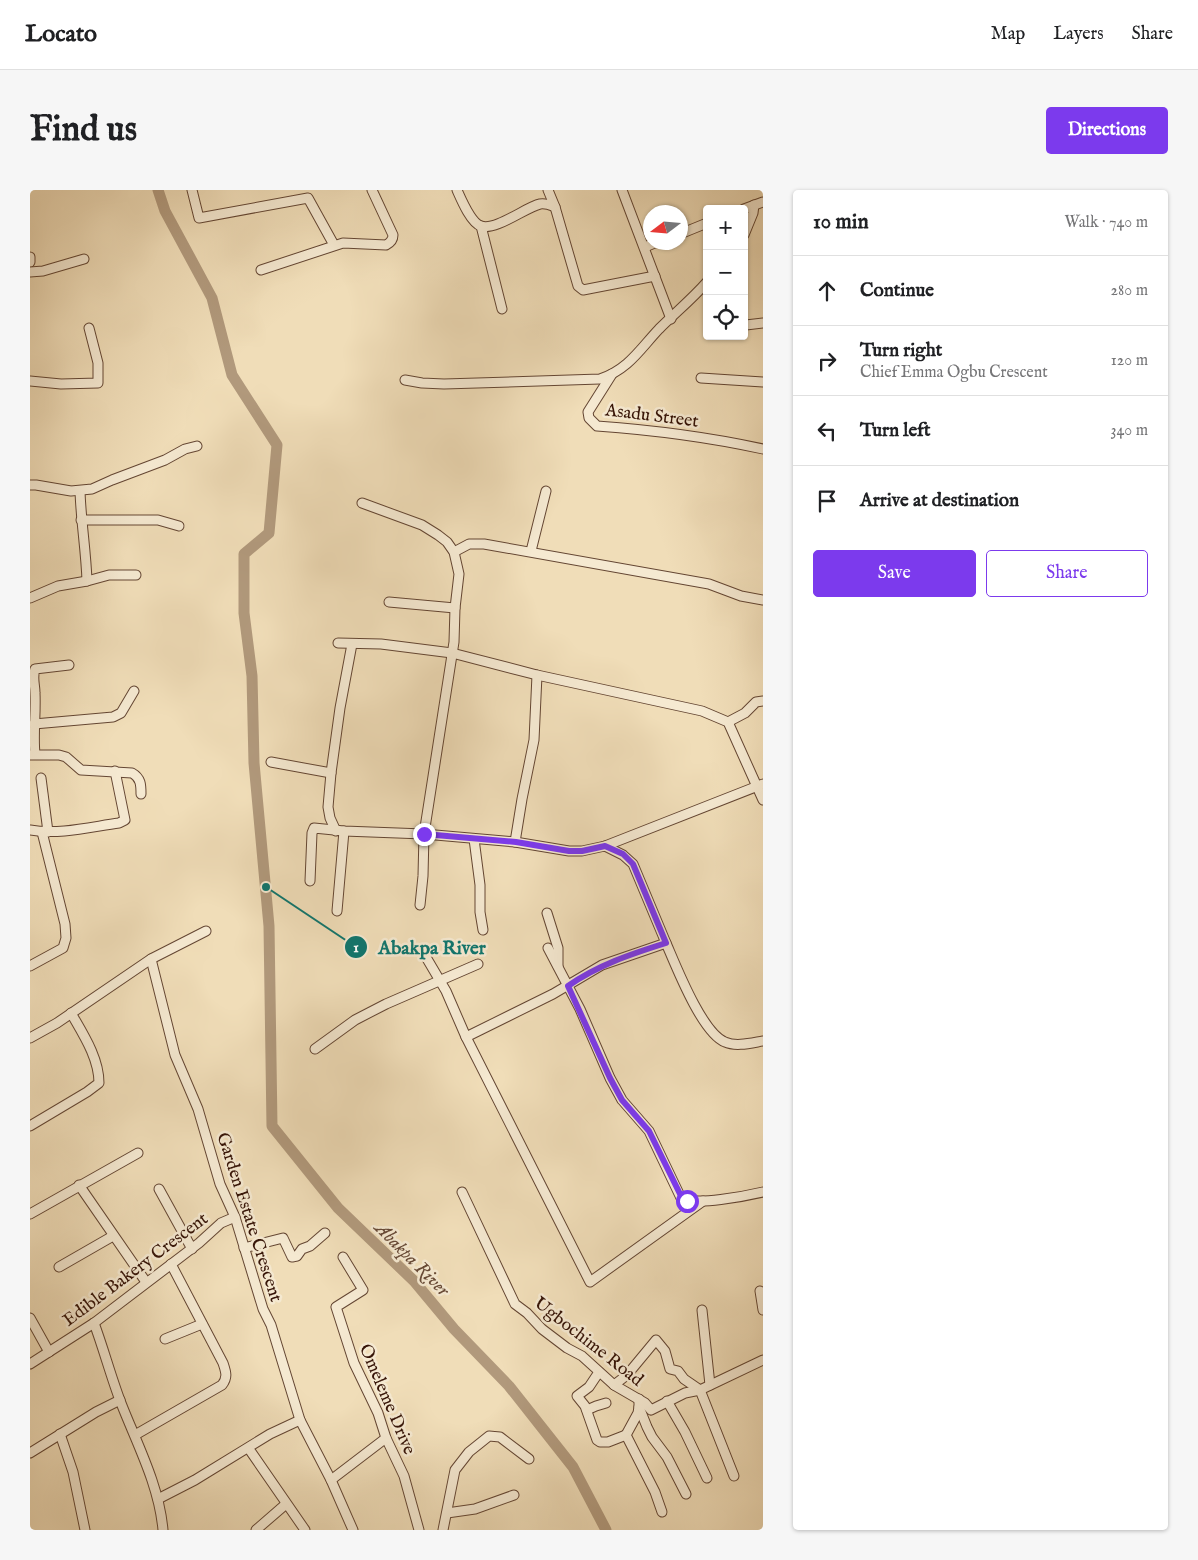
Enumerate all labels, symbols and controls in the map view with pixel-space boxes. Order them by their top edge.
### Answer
text: Locato [25,19,97,50]
text: Map [991,23,1025,46]
text: Layers [1053,23,1104,46]
text: Share [1132,23,1173,46]
button: Directions [1046,107,1168,154]
text: Find us [30,108,137,153]
north arrow [643,205,688,250]
map controls [703,205,748,340]
button: + [703,205,748,250]
text: 10 min [813,209,869,236]
text: Walk · 740 m [1064,213,1148,233]
button: − [703,250,748,295]
icon: ahead [813,277,841,305]
text: Continue [860,279,934,303]
text: 280 m [1111,281,1148,301]
button: locate [703,295,748,340]
text: Turn right [860,339,942,363]
icon: right [813,347,841,375]
text: 120 m [1111,351,1148,371]
text: Chief Emma Ogbu Crescent [860,363,1048,383]
street label: Asadu Street [603,399,700,434]
icon: left [813,417,841,445]
text: Turn left [860,419,931,443]
text: 340 m [1110,421,1148,441]
icon: arrive [813,487,841,515]
text: Arrive at destination [860,489,1019,513]
button: Save [813,550,976,597]
button: Share [986,550,1148,597]
route end [413,823,436,846]
callout: Abakpa River [343,930,496,964]
text: Abakpa River [377,937,487,961]
text: 1 [353,938,359,957]
street label: Garden Estate Crescent [210,1130,287,1305]
route start [676,1190,699,1213]
street label: Edible Bakery Crescent [59,1208,213,1332]
water label: Abakpa River [368,1215,455,1303]
street label: Ugbochime Road [529,1292,648,1392]
street label: Omeleme Drive [353,1341,420,1458]

